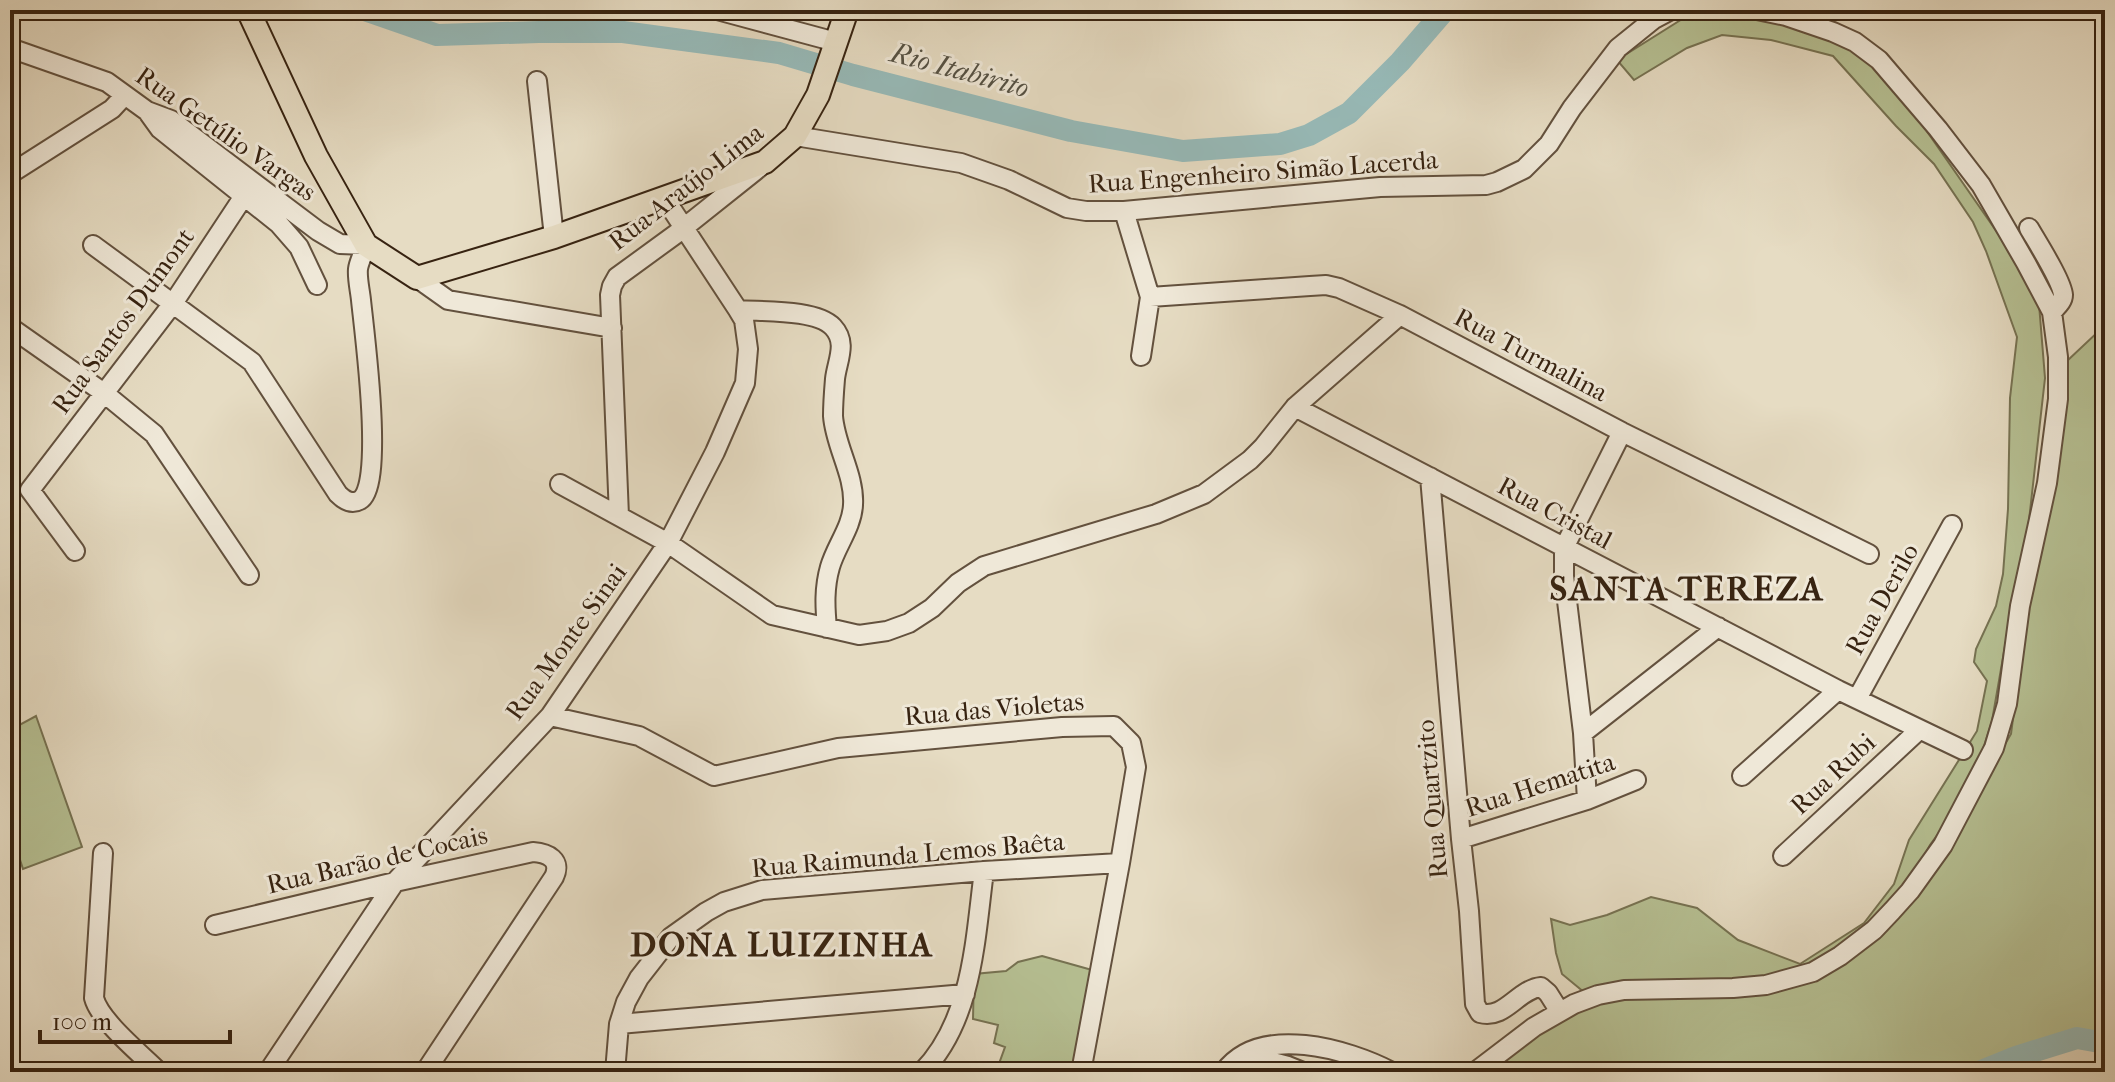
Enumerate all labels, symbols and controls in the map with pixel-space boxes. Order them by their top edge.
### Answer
water label: Rio Itabirito [885,35,1033,104]
street label: Rua Getúlio Vargas [130,60,322,208]
street label: Rua Araújo Lima [603,116,770,257]
street label: Rua Engenheiro Simão Lacerda [1087,144,1440,200]
street label: Rua Santos Dumont [45,221,201,420]
street label: Rua Turmalina [1449,302,1614,409]
street label: Rua Cristal [1493,470,1617,556]
street label: Rua Derilo [1839,538,1925,660]
street label: Rua Monte Sinai [499,558,633,726]
district label: SANTA TEREZA [1550,569,1824,609]
street label: Rua das Violetas [903,686,1085,732]
street label: Rua Quartzito [1410,718,1454,880]
street label: Rua Rubi [1784,727,1882,821]
street label: Rua Hematita [1461,746,1620,824]
street label: Rua Barão de Cocais [264,820,490,900]
street label: Rua Raimunda Lemos Baêta [750,826,1067,884]
district label: DONA LUIZINHA [630,925,934,965]
scale bar [40,994,230,1044]
text: 100 m [52,1008,112,1036]

